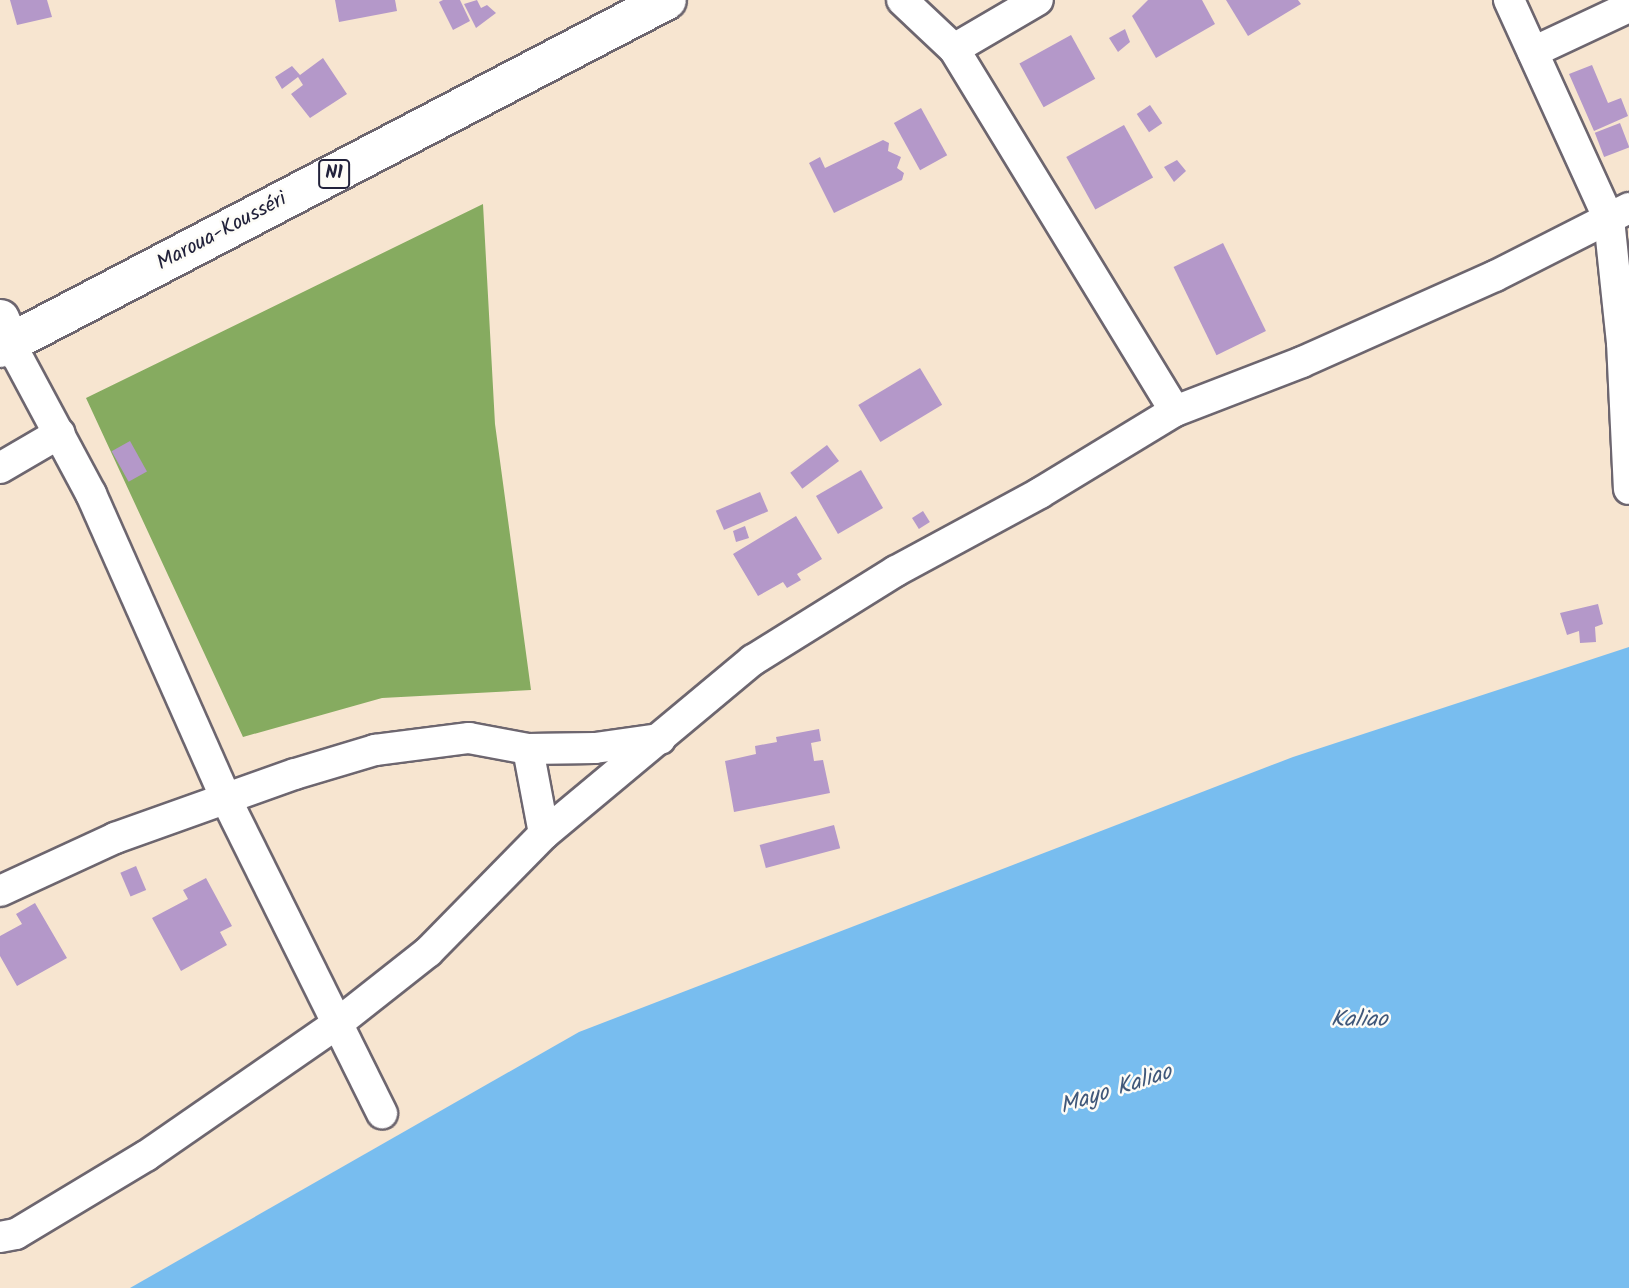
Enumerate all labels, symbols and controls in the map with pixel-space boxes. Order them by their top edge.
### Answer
road number: N1 [316,158,352,190]
street label: Maroua-Kousséri [153,187,291,277]
water label: Kaliao [1331,1006,1387,1034]
water label: Mayo Kaliao [1057,1059,1175,1121]

